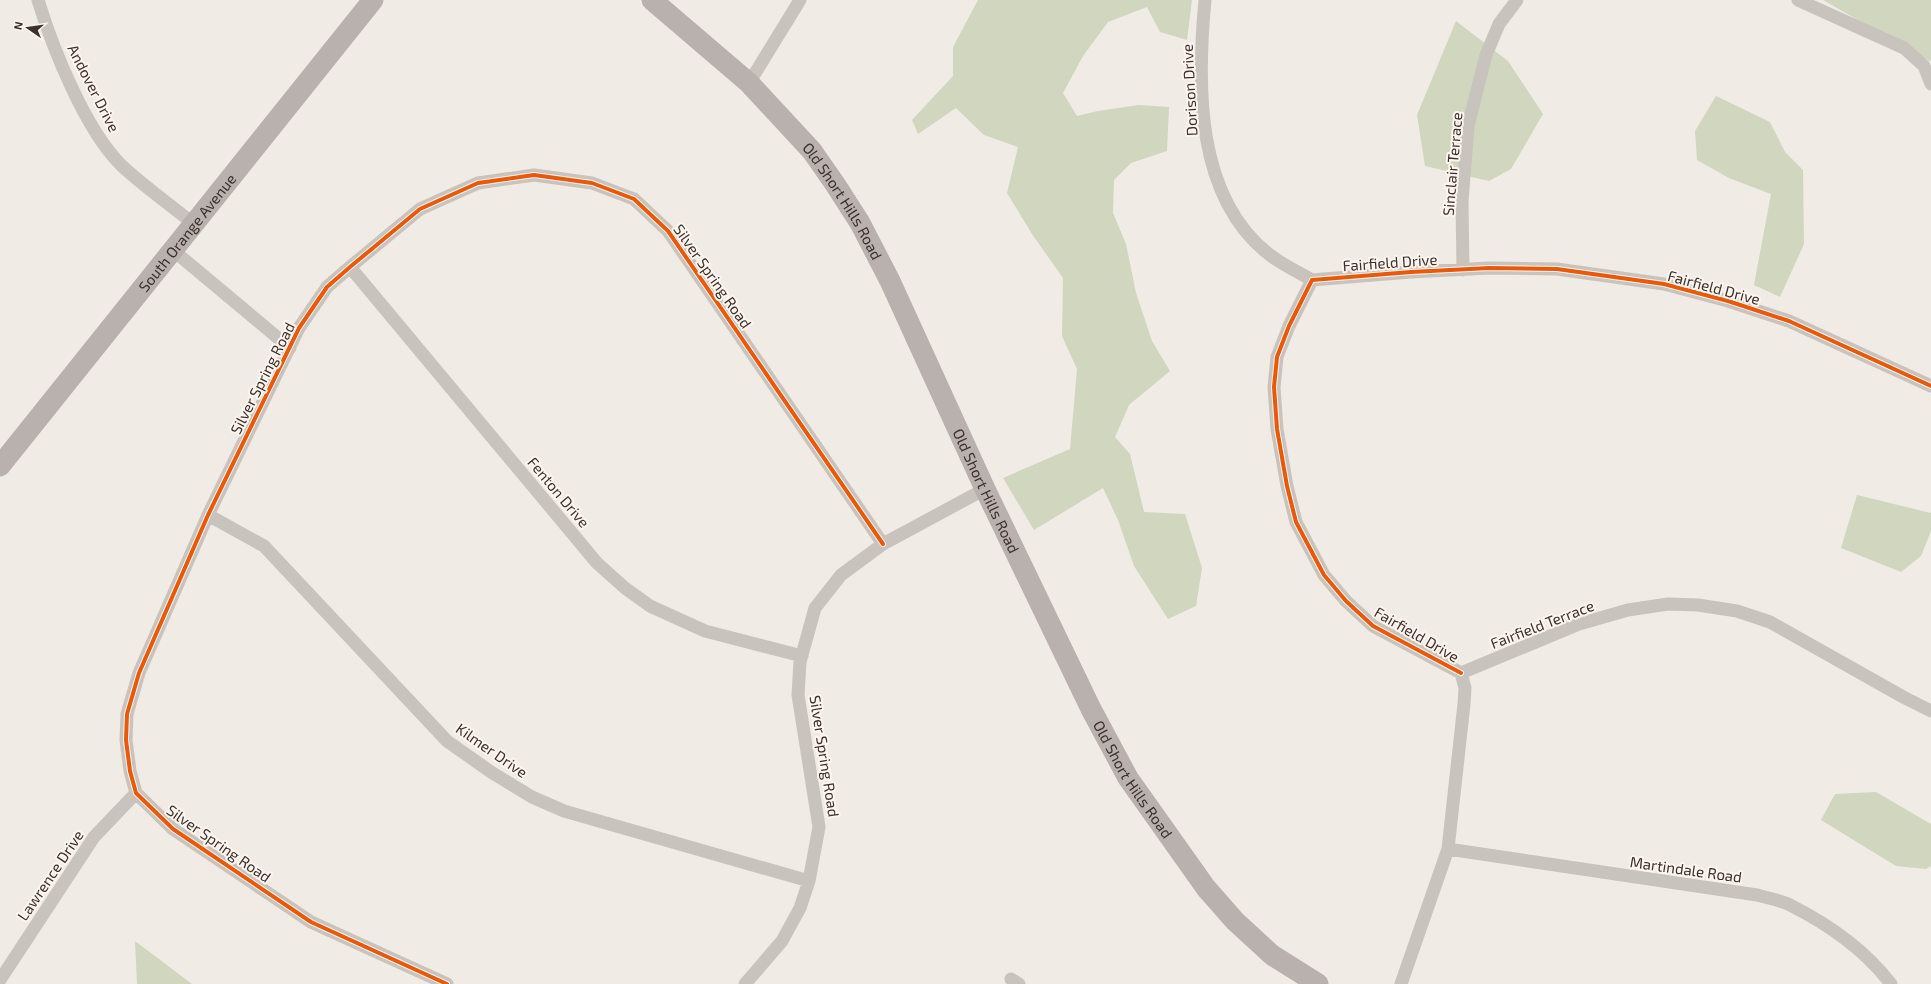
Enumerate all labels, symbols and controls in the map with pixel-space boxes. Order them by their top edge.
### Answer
north arrow [8,8,48,48]
text: N [11,20,25,31]
street label: Andover Drive [64,41,124,135]
street label: Dorison Drive [1178,44,1200,136]
street label: Sinclair Terrace [1439,111,1465,217]
street label: Old Short Hills Road [799,138,886,263]
street label: South Orange Avenue [134,170,239,295]
street label: Silver Spring Road [670,220,756,332]
street label: Fairfield Drive [1342,250,1438,274]
street label: Fairfield Drive [1666,266,1762,308]
street label: Silver Spring Road [226,319,298,437]
street label: Old Short Hills Road [950,426,1023,556]
street label: Fenton Drive [524,453,594,531]
street label: Fairfield Terrace [1488,596,1596,652]
street label: Fairfield Drive [1371,602,1463,666]
street label: Silver Spring Road [806,694,844,818]
street label: Old Short Hills Road [1090,717,1177,841]
street label: Kilmer Drive [453,719,531,781]
street label: Silver Spring Road [163,800,275,886]
street label: Lawrence Drive [13,826,87,924]
street label: Martindale Road [1629,852,1743,886]

